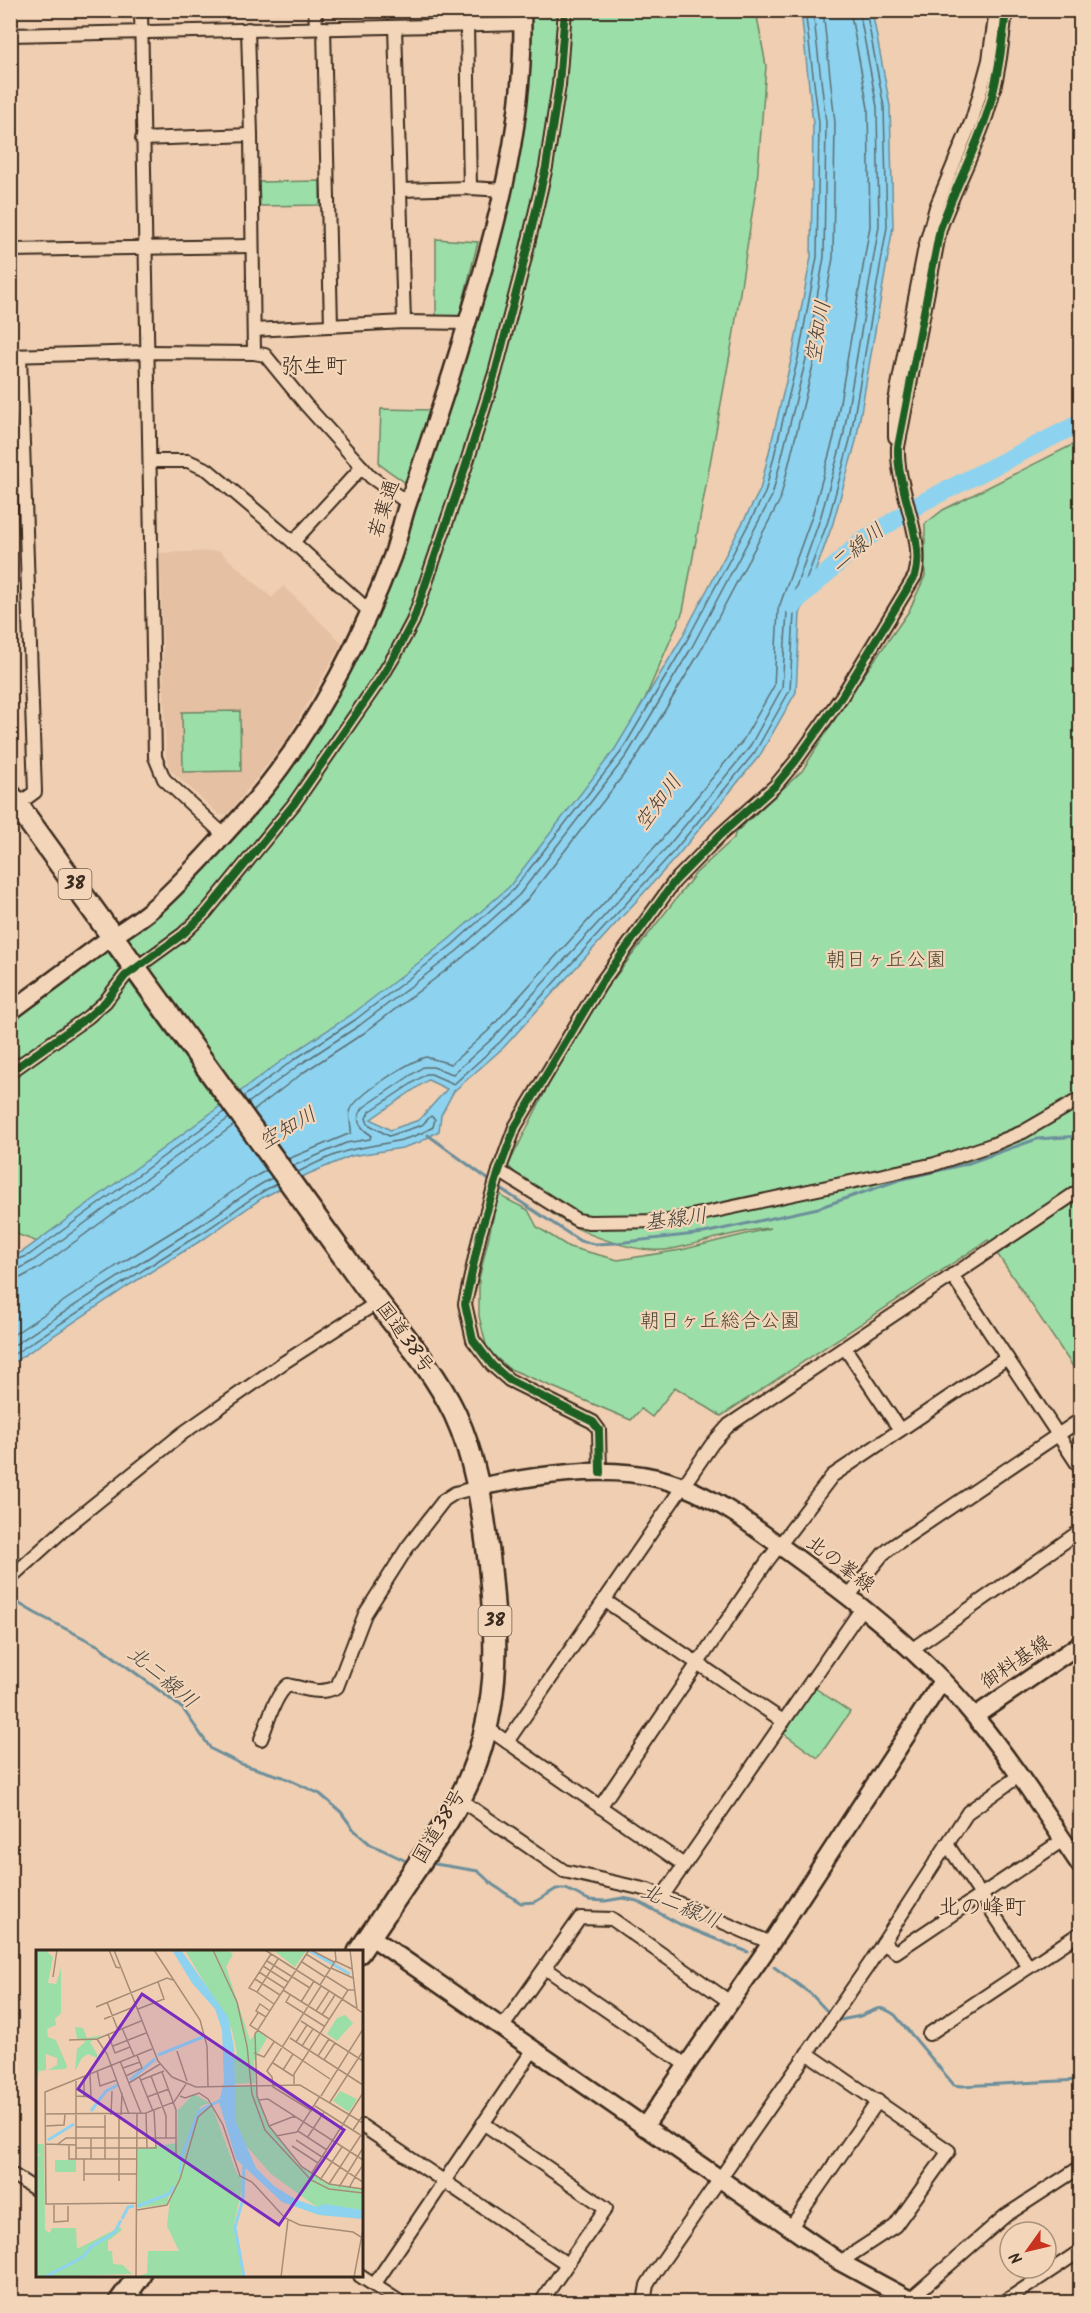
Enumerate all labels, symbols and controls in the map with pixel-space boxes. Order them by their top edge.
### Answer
water label: 空知川 [797,298,841,366]
district label: 弥生町 [281,350,347,385]
street label: 若葉通 [361,476,409,542]
water label: 二線川 [823,515,893,581]
water label: 空知川 [627,768,691,838]
road number: 38 [58,869,92,899]
park label: 朝日ヶ丘公園 [826,945,946,977]
water label: 空知川 [252,1099,324,1159]
water label: 基線川 [643,1200,709,1240]
street label: 国道38号 [367,1295,441,1381]
park label: 朝日ヶ丘総合公園 [640,1306,800,1338]
street label: 北の峯線 [798,1528,882,1602]
road number: 38 [478,1606,512,1636]
street label: 御料基線 [974,1627,1058,1699]
water label: 北二線川 [119,1638,205,1718]
street label: 国道38号 [405,1783,475,1871]
water label: 北二線川 [635,1875,725,1939]
district label: 北の峰町 [938,1891,1026,1926]
inset map [36,1950,363,2277]
north arrow [998,2220,1058,2280]
text: N [1004,2246,1030,2269]

